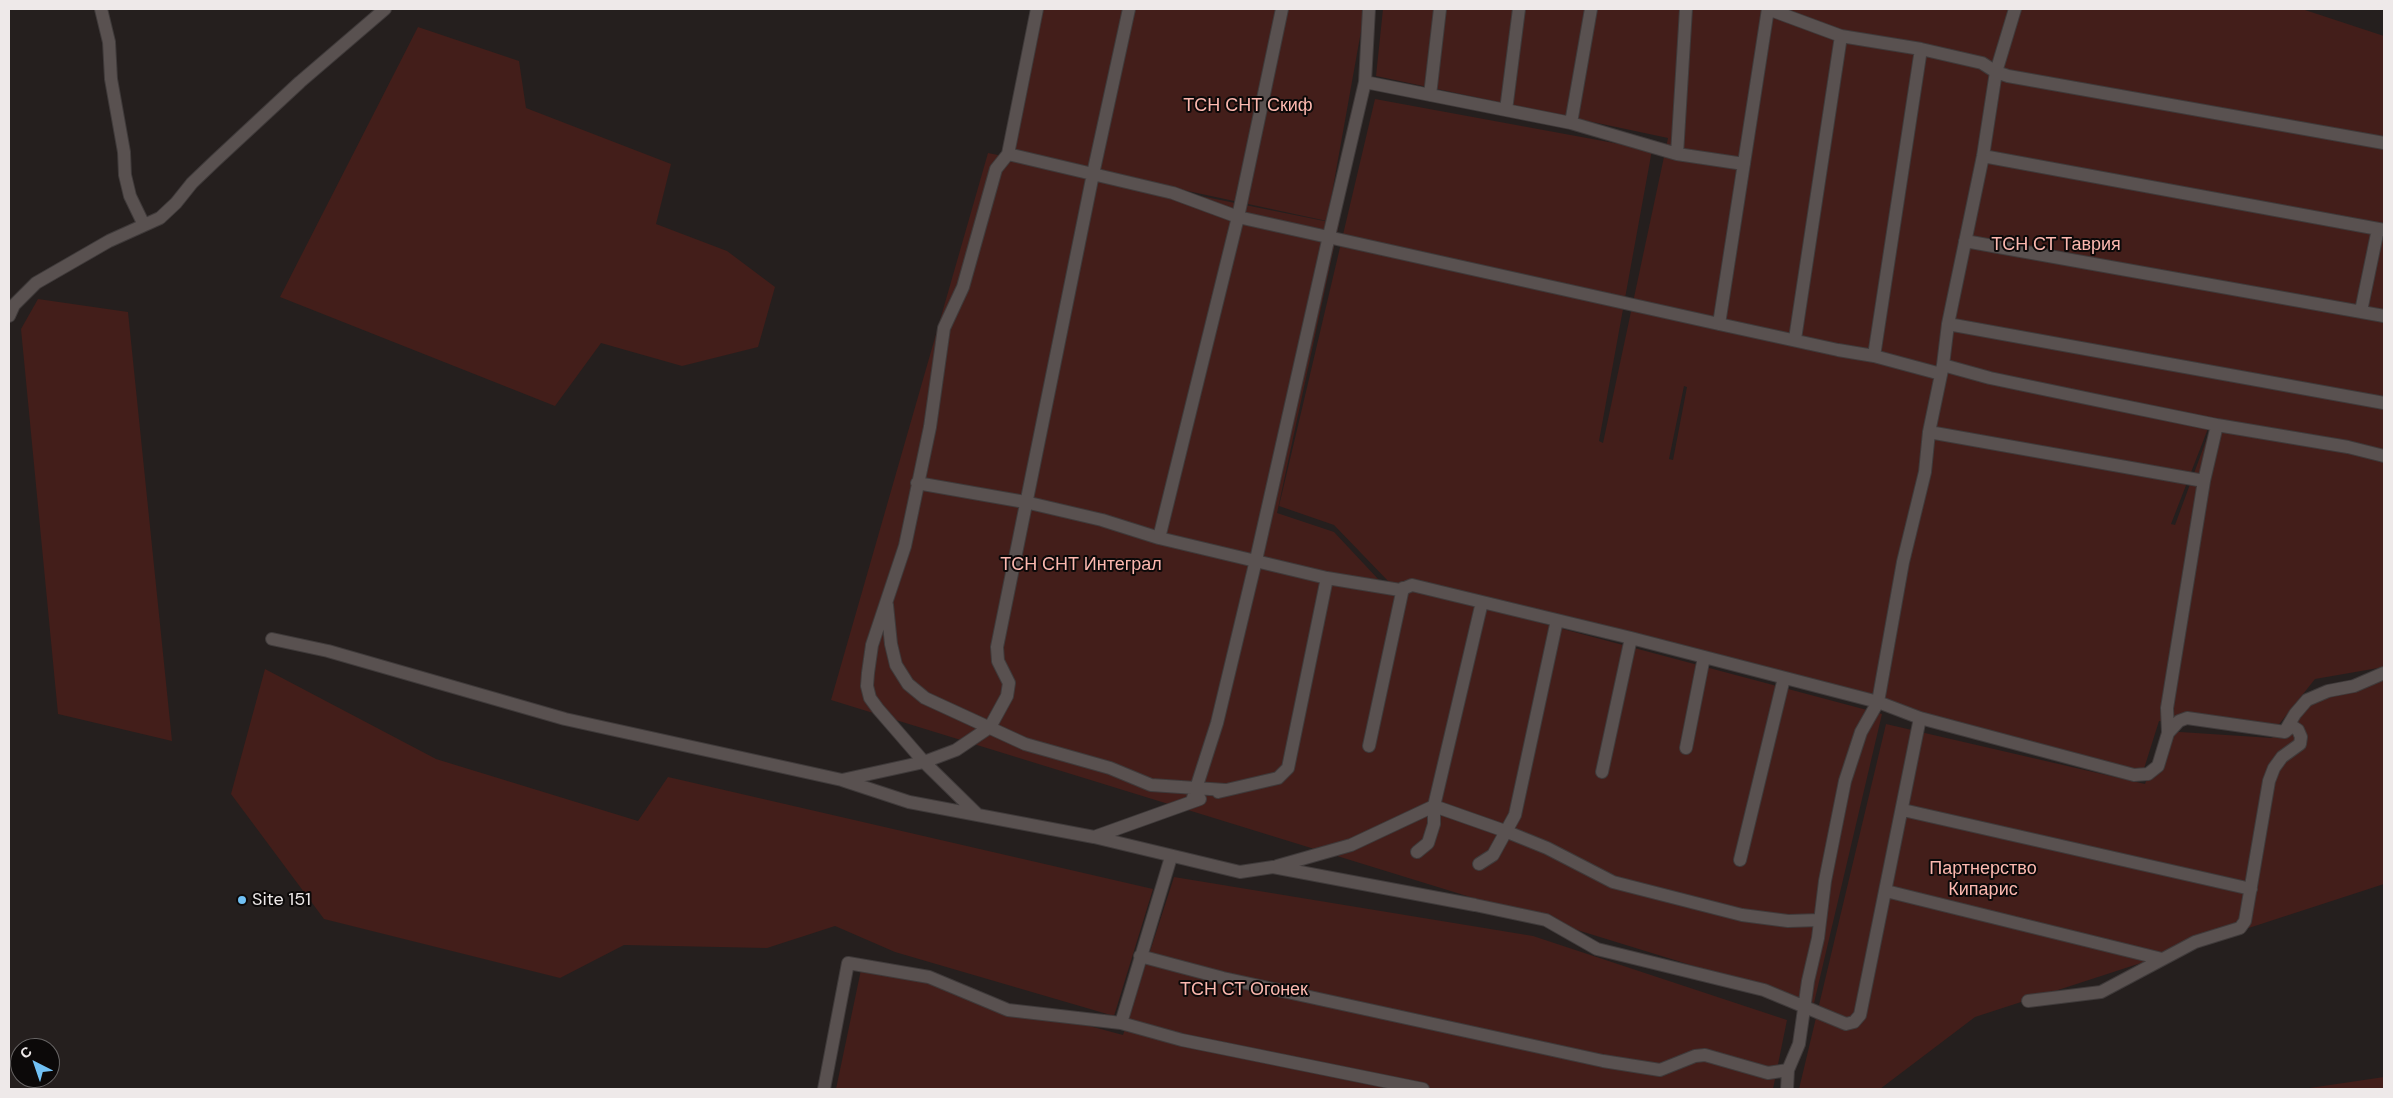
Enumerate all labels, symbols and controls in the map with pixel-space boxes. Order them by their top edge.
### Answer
park label: ТСН СНТ Скиф [1183,95,1313,117]
park label: ТСН СТ Таврия [1991,234,2121,256]
park label: ТСН СНТ Интеграл [1000,554,1162,576]
park label: Партнерство Кипарис [1929,858,2037,901]
place label: Site 151 [252,889,311,911]
marker: Site 151 [236,894,248,906]
park label: ТСН СТ Огонек [1180,979,1308,1001]
north arrow [10,1038,60,1088]
text: С [16,1042,36,1063]

